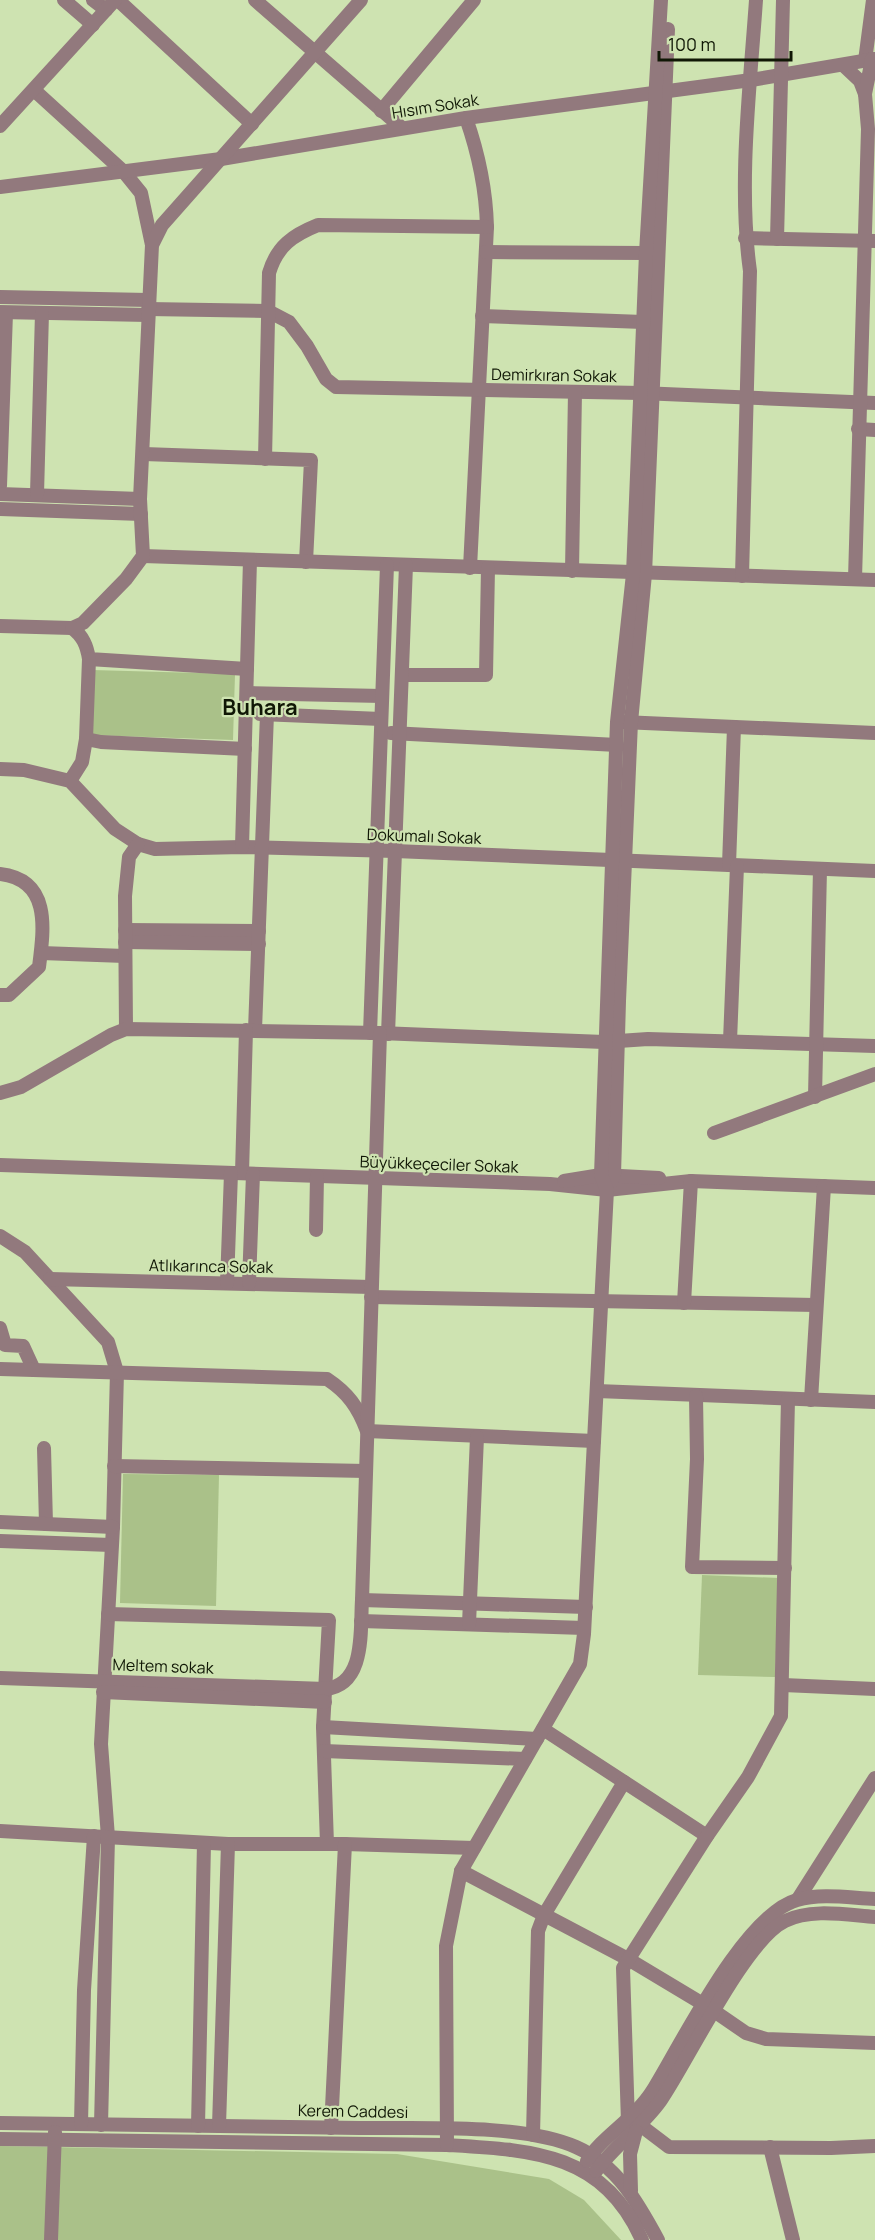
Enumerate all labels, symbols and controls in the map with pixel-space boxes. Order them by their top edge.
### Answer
scale bar [659,24,791,62]
text: 100 m [668,32,716,56]
street label: Hısım Sokak [390,88,481,124]
street label: Demirkıran Sokak [491,363,618,387]
district label: Buhara [222,692,298,722]
street label: Dokumalı Sokak [366,823,483,849]
street label: Büyükkeçeciler Sokak [359,1150,520,1178]
street label: Atlıkarınca Sokak [149,1254,274,1278]
street label: Meltem sokak [112,1653,215,1679]
street label: Kerem Caddesi [298,2099,408,2123]

